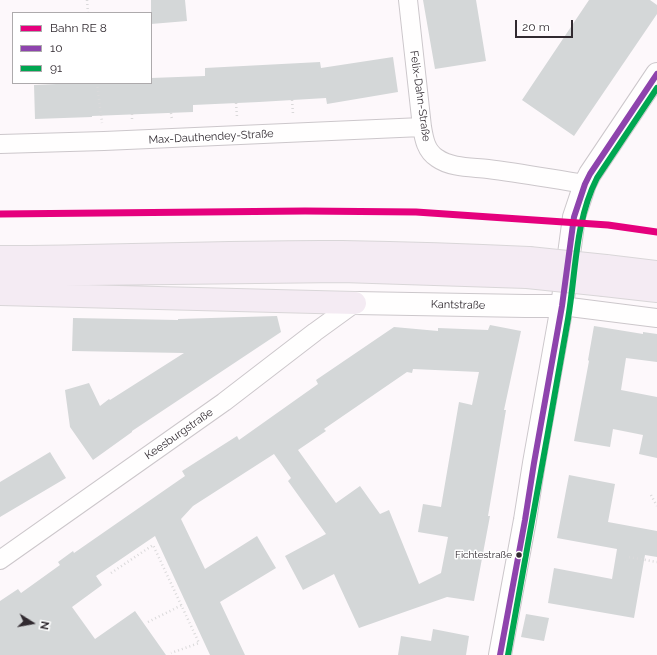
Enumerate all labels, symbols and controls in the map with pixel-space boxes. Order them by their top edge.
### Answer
legend [12,12,152,84]
scale bar [517,12,575,38]
text: 20 m [522,20,550,34]
text: Bahn RE 8 [50,21,107,35]
text: 10 [50,41,62,55]
street label: Felix-Dahn-Straße [407,50,433,142]
text: 91 [50,61,62,75]
street label: Max-Dauthendey-Straße [148,127,274,147]
street label: Kantstraße [431,298,485,312]
street label: Keesburgstraße [142,406,216,462]
place label: Fichtestraße [455,549,512,561]
marker: Fichtestraße [514,550,524,560]
north arrow [12,603,52,643]
text: N [37,620,51,631]

